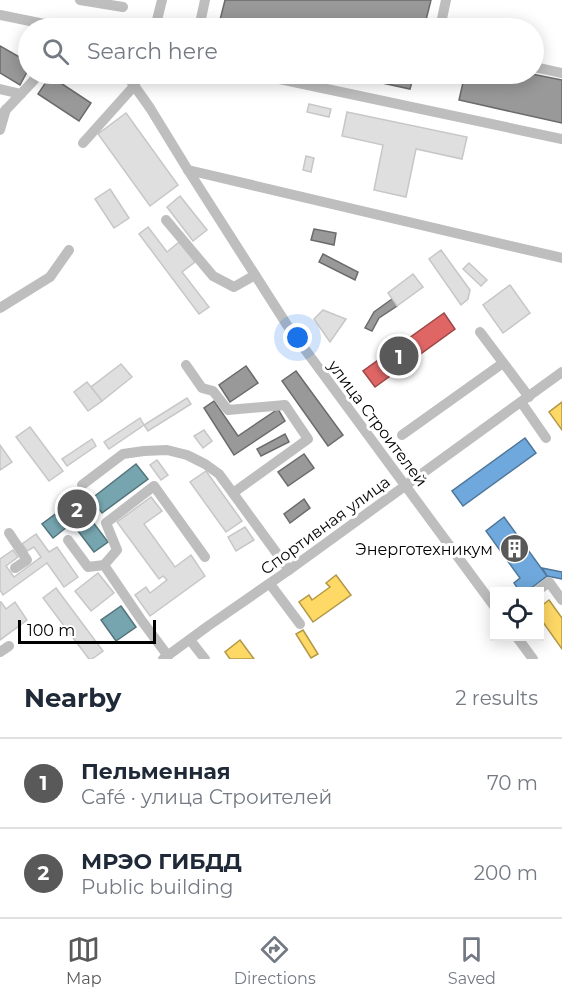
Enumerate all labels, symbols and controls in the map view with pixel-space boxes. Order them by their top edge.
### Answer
search box [18,18,544,84]
icon: search [39,35,72,68]
text: Search here [87,38,218,65]
your location [283,323,312,352]
pin: 1 [380,334,418,378]
street label: улица Строителей [323,356,431,490]
street label: Спортивная улица [257,472,394,579]
pin: 2 [58,486,97,532]
building icon: Энерготехникум [498,533,530,565]
place label: Энерготехникум [355,540,493,559]
map controls [490,587,544,641]
button: locate [490,587,544,641]
scale bar [18,617,156,644]
text: 100 m [27,621,75,640]
text: Nearby [24,682,121,714]
text: 2 results [455,686,538,710]
text: Пельменная [81,758,231,785]
text: 1 [40,771,47,795]
text: 70 m [487,771,538,795]
text: Café · улица Строителей [81,785,332,809]
text: МРЭО ГИБДД [81,848,242,875]
text: 2 [38,861,49,885]
text: 200 m [474,861,538,885]
text: Public building [81,875,234,899]
tab: Map [66,933,102,988]
tab: Directions [234,933,316,988]
tab: Saved [448,933,496,988]

